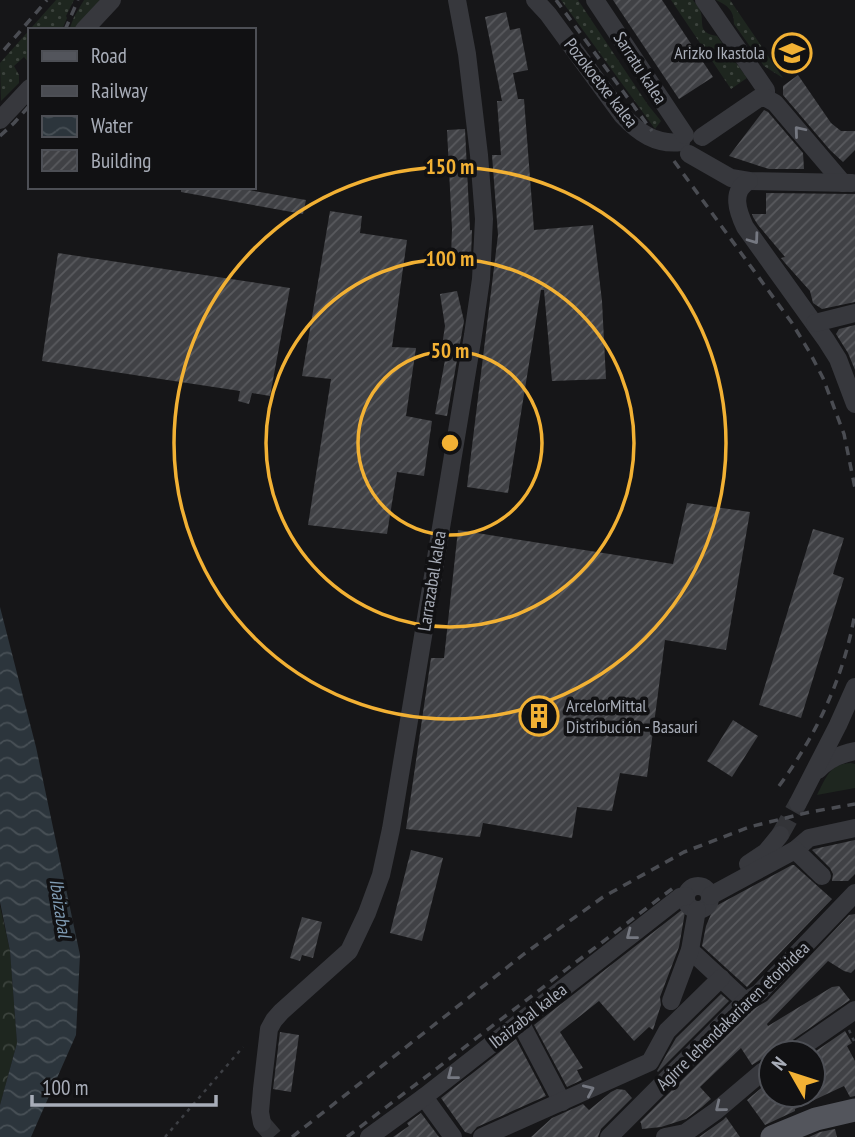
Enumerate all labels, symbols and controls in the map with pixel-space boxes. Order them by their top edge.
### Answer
street label: Sarratu kalea [609,27,672,108]
legend [28,28,256,189]
school or university icon: Arizko Ikastola [771,32,813,74]
street label: Pozokoetxe kalea [559,33,643,132]
place label: Arizko Ikastola [674,41,765,64]
text: Road [91,42,127,69]
text: Railway [91,77,148,104]
text: Water [91,112,133,139]
one-way arrow [795,126,807,139]
text: Building [91,147,151,174]
text: 150 m [426,153,474,180]
one-way arrow [746,231,758,244]
text: 100 m [426,245,474,272]
text: 50 m [431,337,469,364]
centre of rings [438,431,462,455]
street label: Larrazabal kalea [412,529,451,633]
place label: ArcelorMittal Distribución - Basauri [566,694,698,738]
building icon: ArcelorMittal Distribución - Basauri [518,695,560,737]
water label: Ibaizabal [45,877,78,941]
one-way arrow [627,927,639,940]
street label: Agirre lehendakariaren etorbidea [651,936,814,1095]
street label: Ibaizabal kalea [484,978,571,1053]
north arrow [757,1039,827,1109]
text: N [766,1052,791,1075]
scale bar [32,1064,215,1108]
one-way arrow [447,1067,460,1080]
text: 100 m [42,1074,88,1101]
one-way arrow [582,1084,594,1098]
one-way arrow [716,1098,728,1111]

